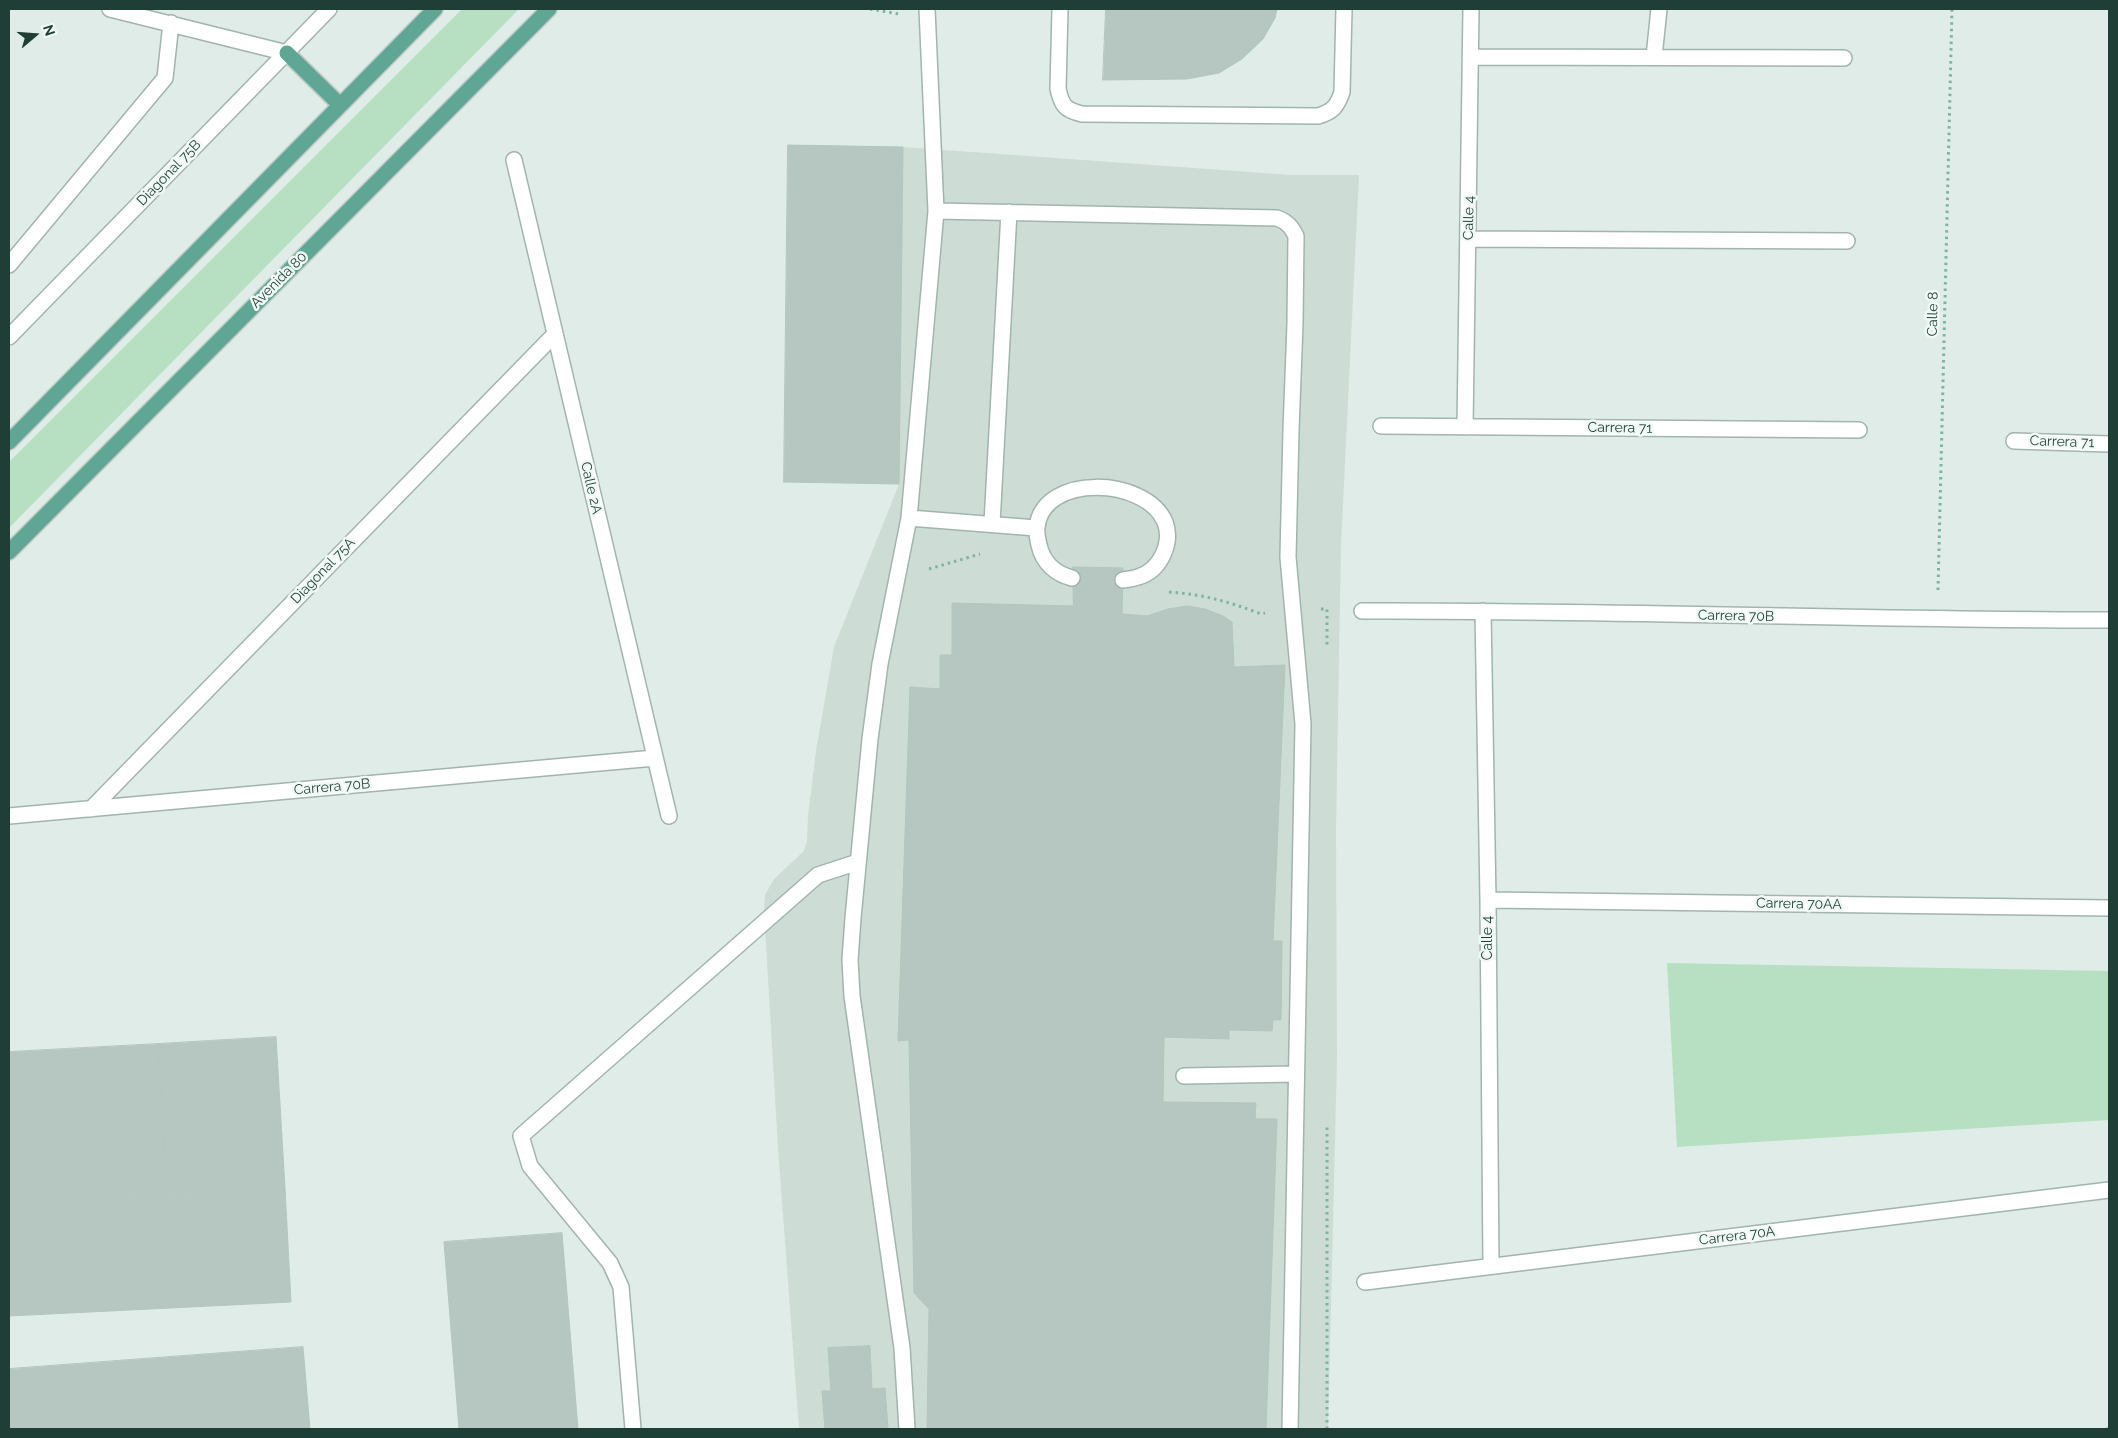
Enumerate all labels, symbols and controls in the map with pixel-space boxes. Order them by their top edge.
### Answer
north arrow [10,10,60,60]
text: N [40,23,59,38]
street label: Diagonal 75B [133,137,205,209]
street label: Calle 4 [1460,196,1478,240]
street label: Avenida 80 [247,248,311,312]
street label: Calle 8 [1924,291,1942,337]
street label: Carrera 71 [1588,419,1652,437]
street label: Carrera 71 [2029,432,2095,452]
street label: Calle 2A [577,460,605,516]
street label: Diagonal 75A [287,535,359,607]
street label: Carrera 70B [1698,607,1774,625]
street label: Carrera 70B [293,775,371,799]
street label: Carrera 70AA [1756,895,1842,913]
street label: Calle 4 [1480,916,1496,960]
street label: Carrera 70A [1698,1223,1776,1249]

